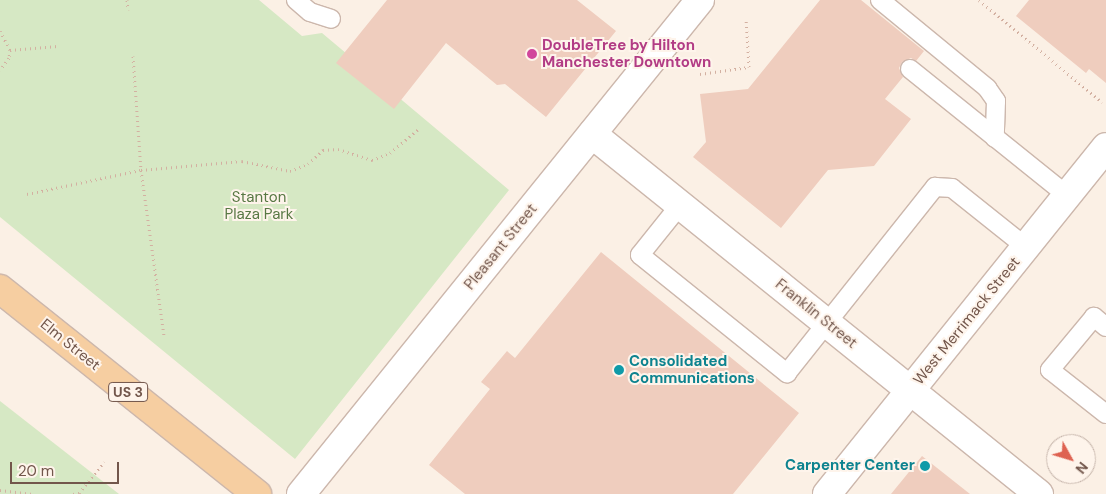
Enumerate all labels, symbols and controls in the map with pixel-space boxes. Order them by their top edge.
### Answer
place label: DoubleTree by Hilton Manchester Downtown [542,36,711,71]
marker: DoubleTree by Hilton Manchester Downtown [526,48,538,60]
park label: Stanton Plaza Park [225,188,293,223]
street label: Pleasant Street [461,200,541,294]
street label: West Merrimack Street [910,253,1024,389]
street label: Franklin Street [771,276,861,352]
street label: Elm Street [36,315,104,375]
place label: Consolidated Communications [629,352,755,387]
marker: Consolidated Communications [613,364,625,376]
road number: US 3 [108,381,148,404]
north arrow [1046,434,1096,484]
scale bar [12,452,121,484]
place label: Carpenter Center [785,457,915,475]
text: N [1072,458,1092,477]
marker: Carpenter Center [919,460,931,472]
text: 20 m [18,461,54,481]

